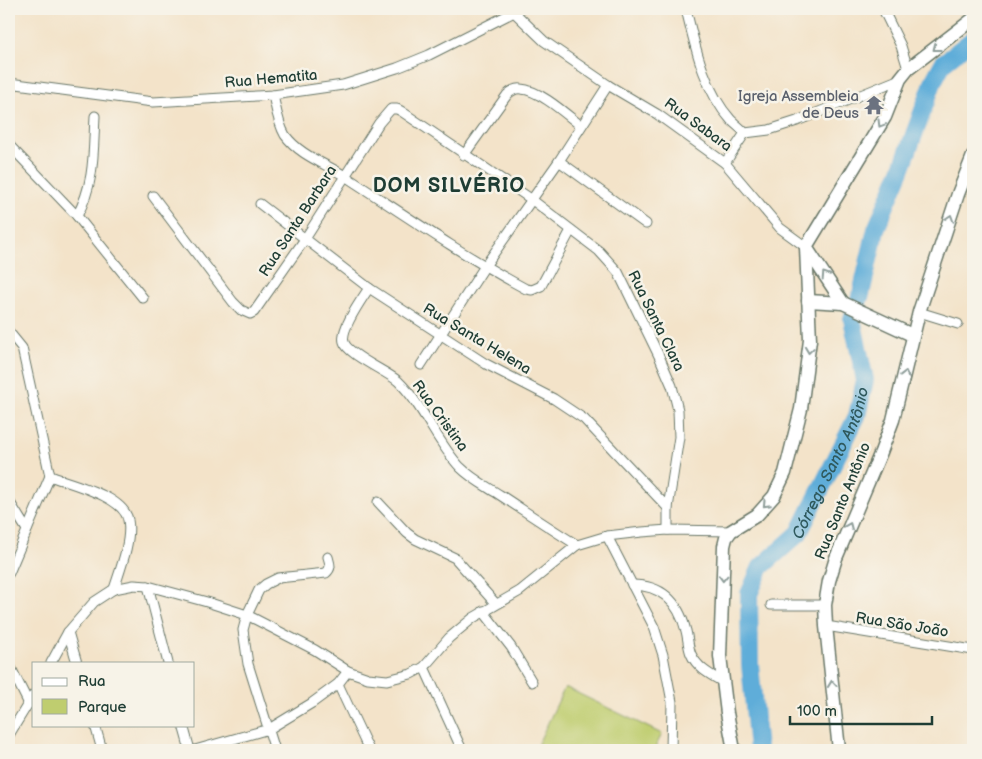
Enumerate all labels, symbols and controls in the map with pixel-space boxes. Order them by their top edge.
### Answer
one-way arrow [933,42,942,50]
street label: Rua Hematita [224,65,318,93]
place label: Igreja Assembleia de Deus [738,87,860,123]
street label: Rua Sabara [660,94,736,156]
temple icon: Igreja Assembleia de Deus [863,94,885,116]
one-way arrow [877,118,887,127]
street label: Rua Santa Barbara [255,162,341,280]
district label: DOM SILVÉRIO [373,172,525,198]
one-way arrow [944,214,954,223]
street label: Rua Santa Clara [623,267,689,375]
one-way arrow [822,272,831,281]
street label: Rua Santa Helena [419,299,535,379]
one-way arrow [804,346,815,354]
one-way arrow [899,370,909,378]
street label: Rua Cristina [408,377,472,455]
water label: Córrego Santo Antônio [788,385,873,542]
street label: Rua Santo Antônio [811,440,875,562]
one-way arrow [763,499,772,508]
one-way arrow [843,522,854,531]
one-way arrow [718,574,728,582]
street label: Rua São João [854,608,950,642]
legend [32,662,195,726]
text: Rua [78,672,106,691]
one-way arrow [827,680,838,688]
scale bar [790,694,932,726]
text: Parque [78,698,127,717]
text: 100 m [797,702,837,721]

